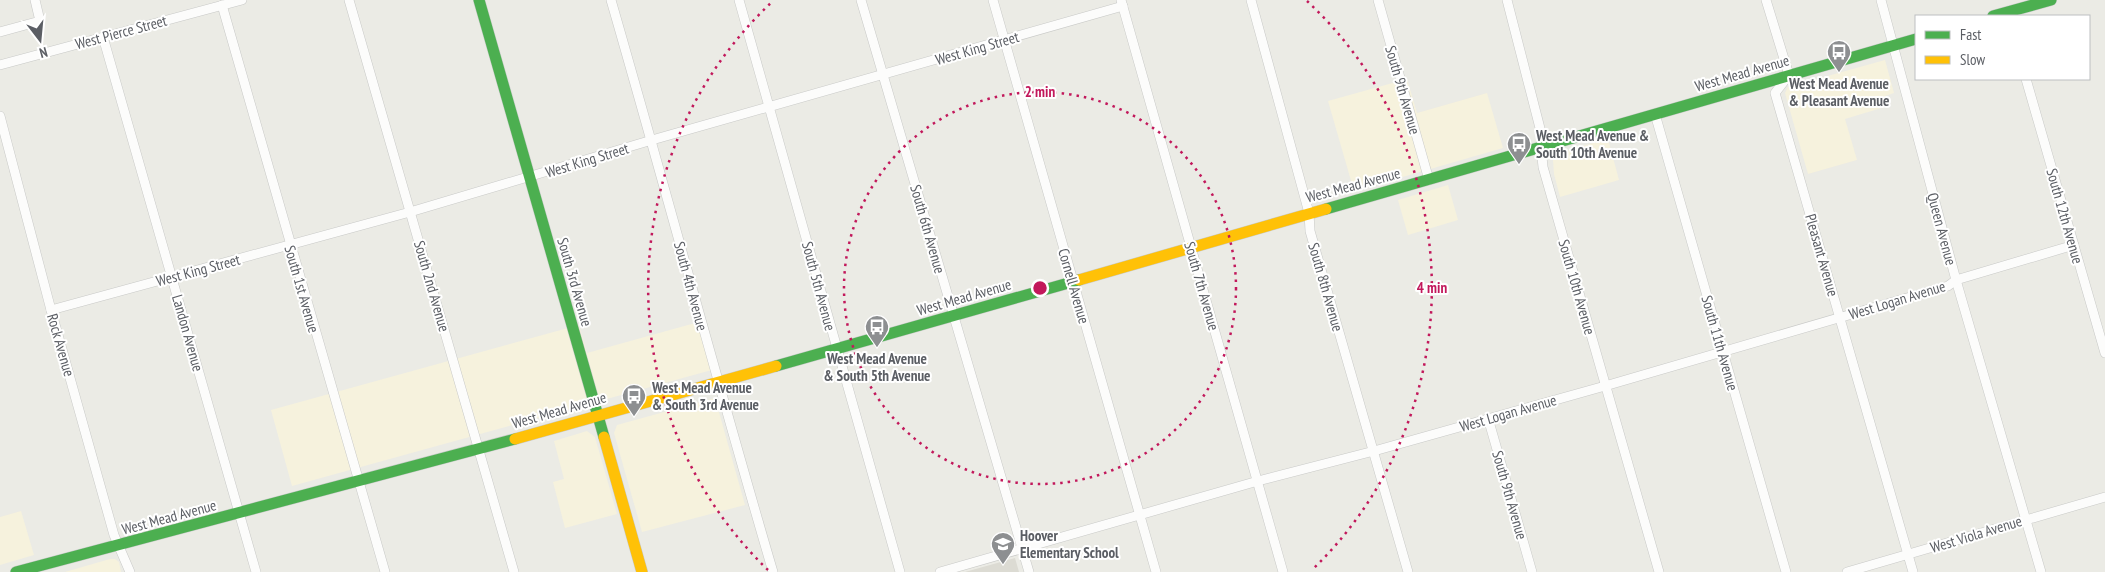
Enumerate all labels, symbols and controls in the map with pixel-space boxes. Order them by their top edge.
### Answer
street label: West Pierce Street [73,11,169,53]
north arrow [15,15,65,65]
legend [1915,15,2090,80]
text: Fast [1960,25,1981,44]
street label: West King Street [933,27,1021,69]
bus stop icon: West Mead Avenue & Pleasant Avenue [1826,39,1852,73]
text: N [37,43,50,62]
street label: South 9th Avenue [1381,43,1425,137]
street label: West Mead Avenue [1693,50,1791,96]
text: Slow [1960,50,1985,69]
place label: West Mead Avenue & Pleasant Avenue [1788,74,1889,110]
text: 2 min [1025,82,1055,101]
place label: West Mead Avenue & South 10th Avenue [1535,126,1649,162]
bus stop icon: West Mead Avenue & South 10th Avenue [1506,131,1532,165]
street label: West King Street [543,138,631,182]
street label: West Mead Avenue [1304,163,1402,207]
street label: South 12th Avenue [2042,166,2088,266]
street label: South 6th Avenue [906,182,950,276]
street label: Queen Avenue [1923,191,1961,267]
street label: Pleasant Avenue [1801,212,1843,298]
street label: South 3rd Avenue [553,235,597,329]
street label: South 10th Avenue [1554,237,1600,337]
street label: South 2nd Avenue [410,238,454,334]
street label: South 4th Avenue [670,239,712,333]
street label: South 5th Avenue [798,239,840,333]
street label: South 7th Avenue [1180,239,1224,333]
street label: South 8th Avenue [1304,240,1348,334]
street label: South 1st Avenue [280,243,324,335]
street label: Cornell Avenue [1054,246,1094,326]
street label: West King Street [154,250,242,290]
street label: West Mead Avenue [915,274,1013,320]
street label: West Logan Avenue [1846,276,1948,324]
text: 4 min [1417,278,1447,297]
centre of rings [1031,279,1049,297]
street label: Landon Avenue [168,292,208,374]
street label: South 11th Avenue [1697,293,1743,393]
street label: Rock Avenue [43,311,79,379]
bus stop icon: West Mead Avenue & South 5th Avenue [864,314,890,348]
place label: West Mead Avenue & South 5th Avenue [823,349,931,385]
place label: West Mead Avenue & South 3rd Avenue [651,378,759,414]
bus stop icon: West Mead Avenue & South 3rd Avenue [621,383,647,417]
street label: West Mead Avenue [510,387,608,433]
street label: West Logan Avenue [1457,390,1559,436]
street label: South 9th Avenue [1488,448,1532,542]
street label: West Mead Avenue [120,495,218,539]
street label: West Viola Avenue [1928,511,2024,557]
place label: Hoover Elementary School [1020,526,1119,562]
school or university icon: Hoover Elementary School [990,531,1016,565]

